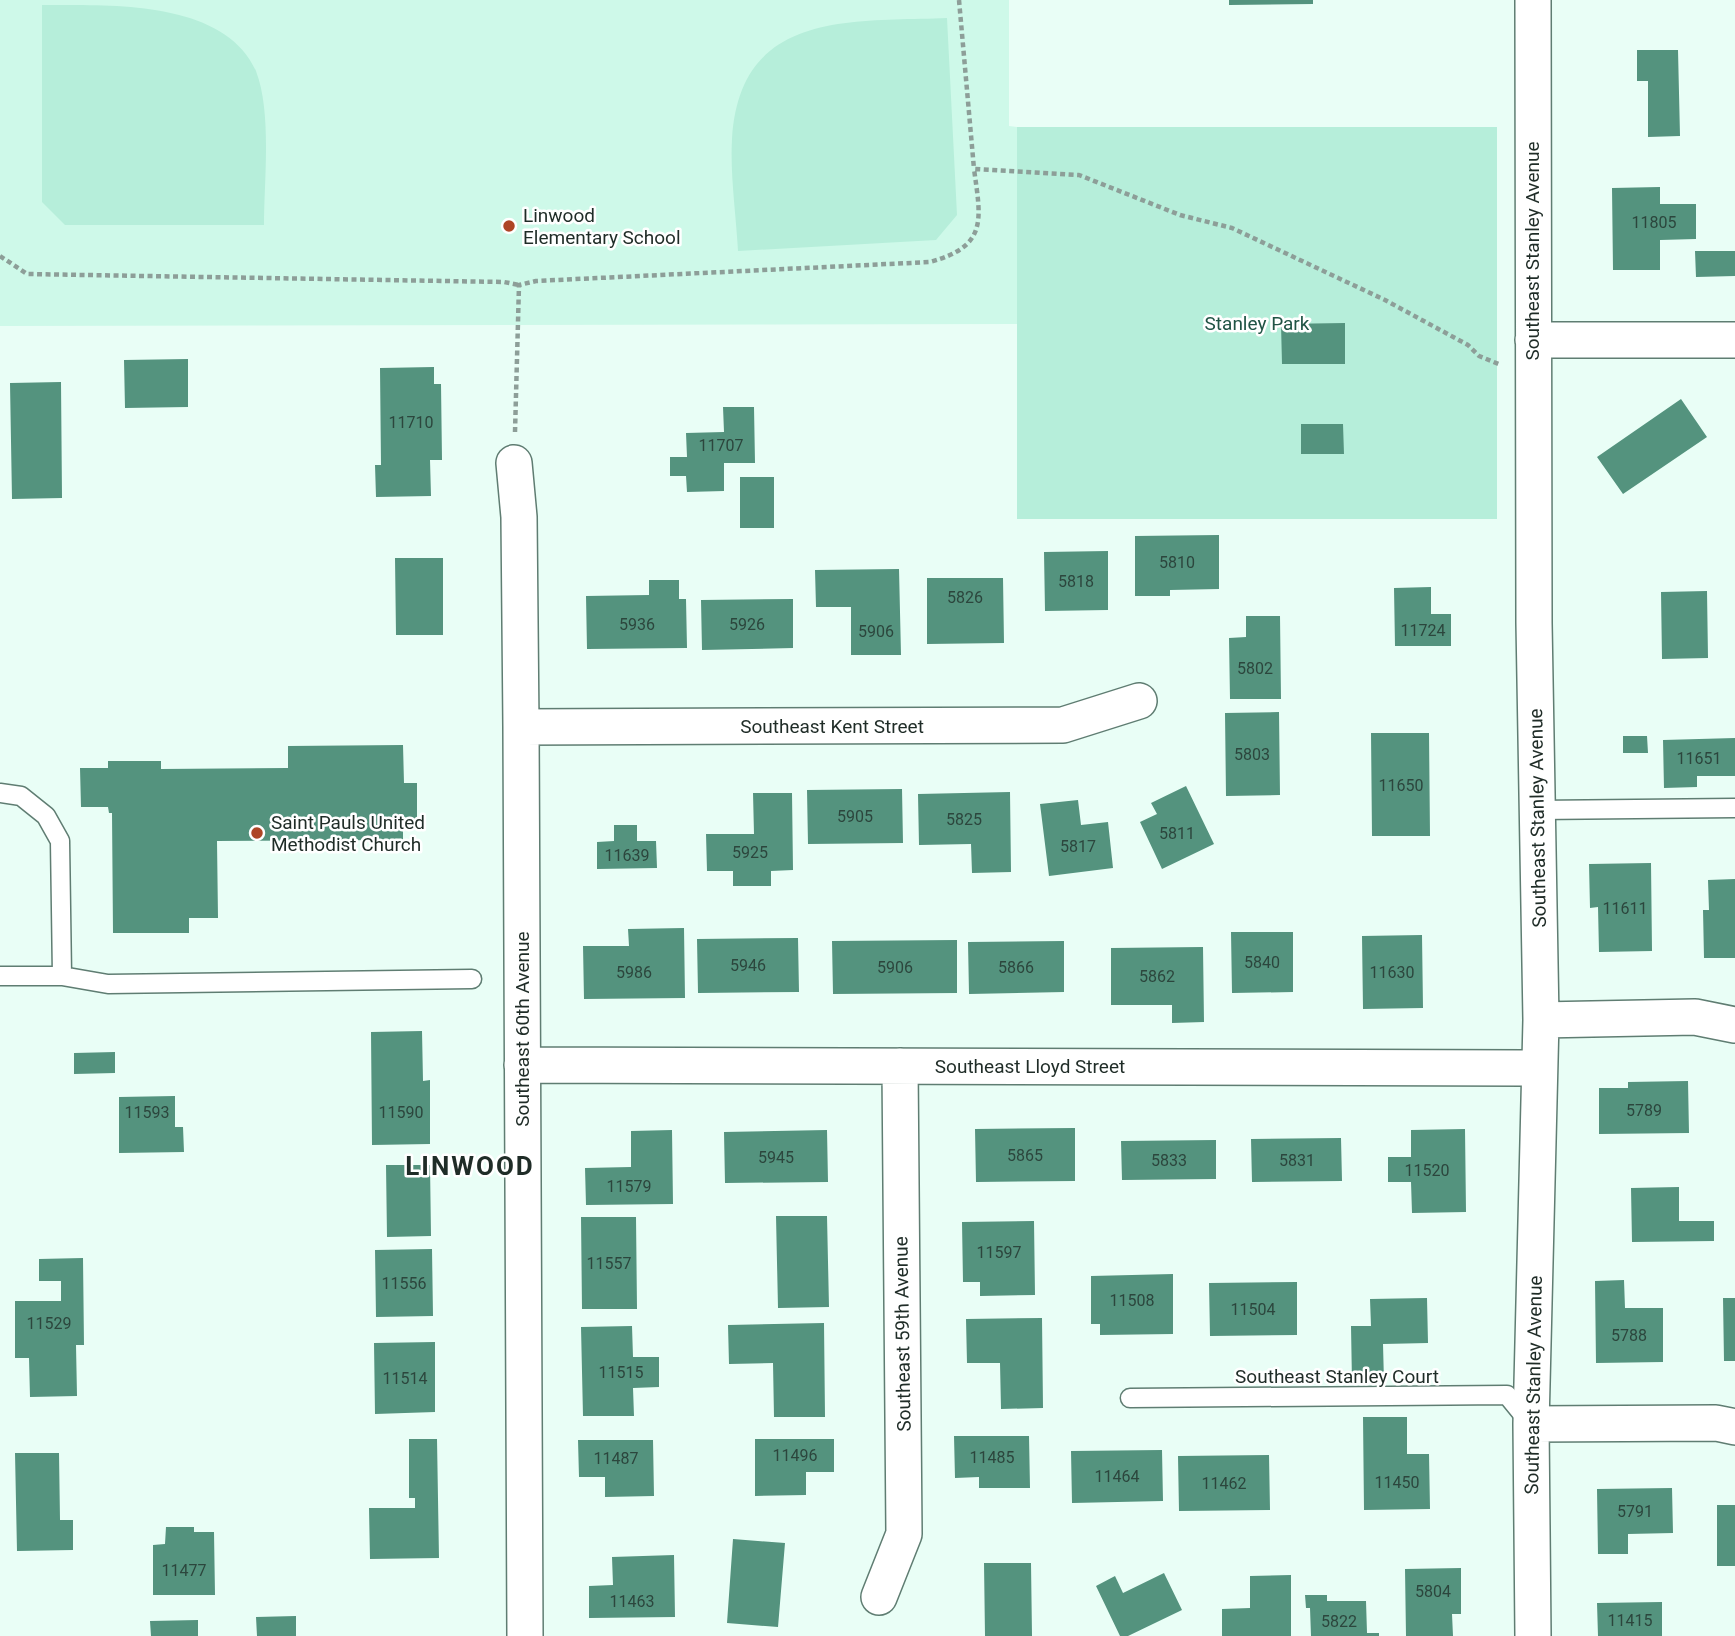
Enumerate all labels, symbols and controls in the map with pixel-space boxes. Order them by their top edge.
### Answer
street label: Southeast Stanley Avenue [1521,141,1544,361]
place label: Linwood Elementary School [523,204,681,249]
house number: 11805 [1632,213,1676,232]
marker: Linwood Elementary School [501,218,517,234]
park label: Stanley Park [1205,312,1310,335]
house number: 11710 [389,413,433,432]
house number: 11707 [699,436,743,455]
house number: 5810 [1159,553,1195,572]
house number: 5818 [1058,572,1094,591]
house number: 5826 [947,588,983,607]
house number: 5936 [619,615,655,634]
house number: 5926 [729,615,765,634]
house number: 11724 [1401,621,1445,640]
house number: 5906 [858,622,894,641]
house number: 5802 [1237,659,1273,678]
street label: Southeast Stanley Avenue [1524,708,1551,928]
street label: Southeast Kent Street [740,715,924,738]
house number: 5803 [1234,745,1270,764]
house number: 11651 [1677,749,1721,768]
house number: 11650 [1379,776,1423,795]
house number: 5905 [837,807,873,826]
house number: 5825 [946,810,982,829]
place label: Saint Pauls United Methodist Church [271,811,425,856]
house number: 5811 [1159,824,1195,843]
marker: Saint Pauls United Methodist Church [249,825,265,841]
house number: 5817 [1060,837,1096,856]
house number: 5925 [732,843,768,862]
house number: 11639 [605,846,649,865]
house number: 11611 [1603,899,1647,918]
street label: Southeast 60th Avenue [511,931,534,1127]
house number: 5840 [1244,953,1280,972]
house number: 5946 [730,956,766,975]
house number: 5906 [877,958,913,977]
house number: 5866 [998,958,1034,977]
house number: 5986 [616,963,652,982]
house number: 11630 [1370,963,1414,982]
house number: 5862 [1139,967,1175,986]
street label: Southeast Lloyd Street [935,1055,1125,1078]
house number: 5789 [1626,1101,1662,1120]
house number: 11593 [125,1103,169,1122]
house number: 11590 [379,1103,423,1122]
house number: 5865 [1007,1146,1043,1165]
house number: 5945 [758,1148,794,1167]
district label: LINWOOD [405,1151,535,1181]
house number: 5833 [1151,1151,1187,1170]
house number: 5831 [1279,1151,1315,1170]
house number: 11520 [1405,1161,1449,1180]
house number: 11579 [607,1177,651,1196]
street label: Southeast 59th Avenue [889,1236,916,1432]
house number: 11597 [977,1243,1021,1262]
house number: 11557 [587,1254,631,1273]
house number: 11556 [382,1274,426,1293]
street label: Southeast Stanley Avenue [1520,1275,1547,1495]
house number: 11508 [1110,1291,1154,1310]
house number: 11504 [1231,1300,1275,1319]
house number: 11529 [27,1314,71,1333]
house number: 5788 [1611,1326,1647,1345]
house number: 11515 [599,1363,643,1382]
street label: Southeast Stanley Court [1235,1365,1439,1388]
house number: 11514 [383,1369,427,1388]
house number: 11496 [773,1446,817,1465]
house number: 11485 [970,1448,1014,1467]
house number: 11487 [594,1449,638,1468]
house number: 11464 [1095,1467,1139,1486]
house number: 11450 [1375,1473,1419,1492]
house number: 11462 [1202,1474,1246,1493]
house number: 5791 [1617,1502,1653,1521]
house number: 11477 [162,1561,206,1580]
house number: 5804 [1415,1582,1451,1601]
house number: 11463 [610,1592,654,1611]
house number: 11415 [1608,1611,1652,1630]
house number: 5822 [1321,1612,1357,1631]

